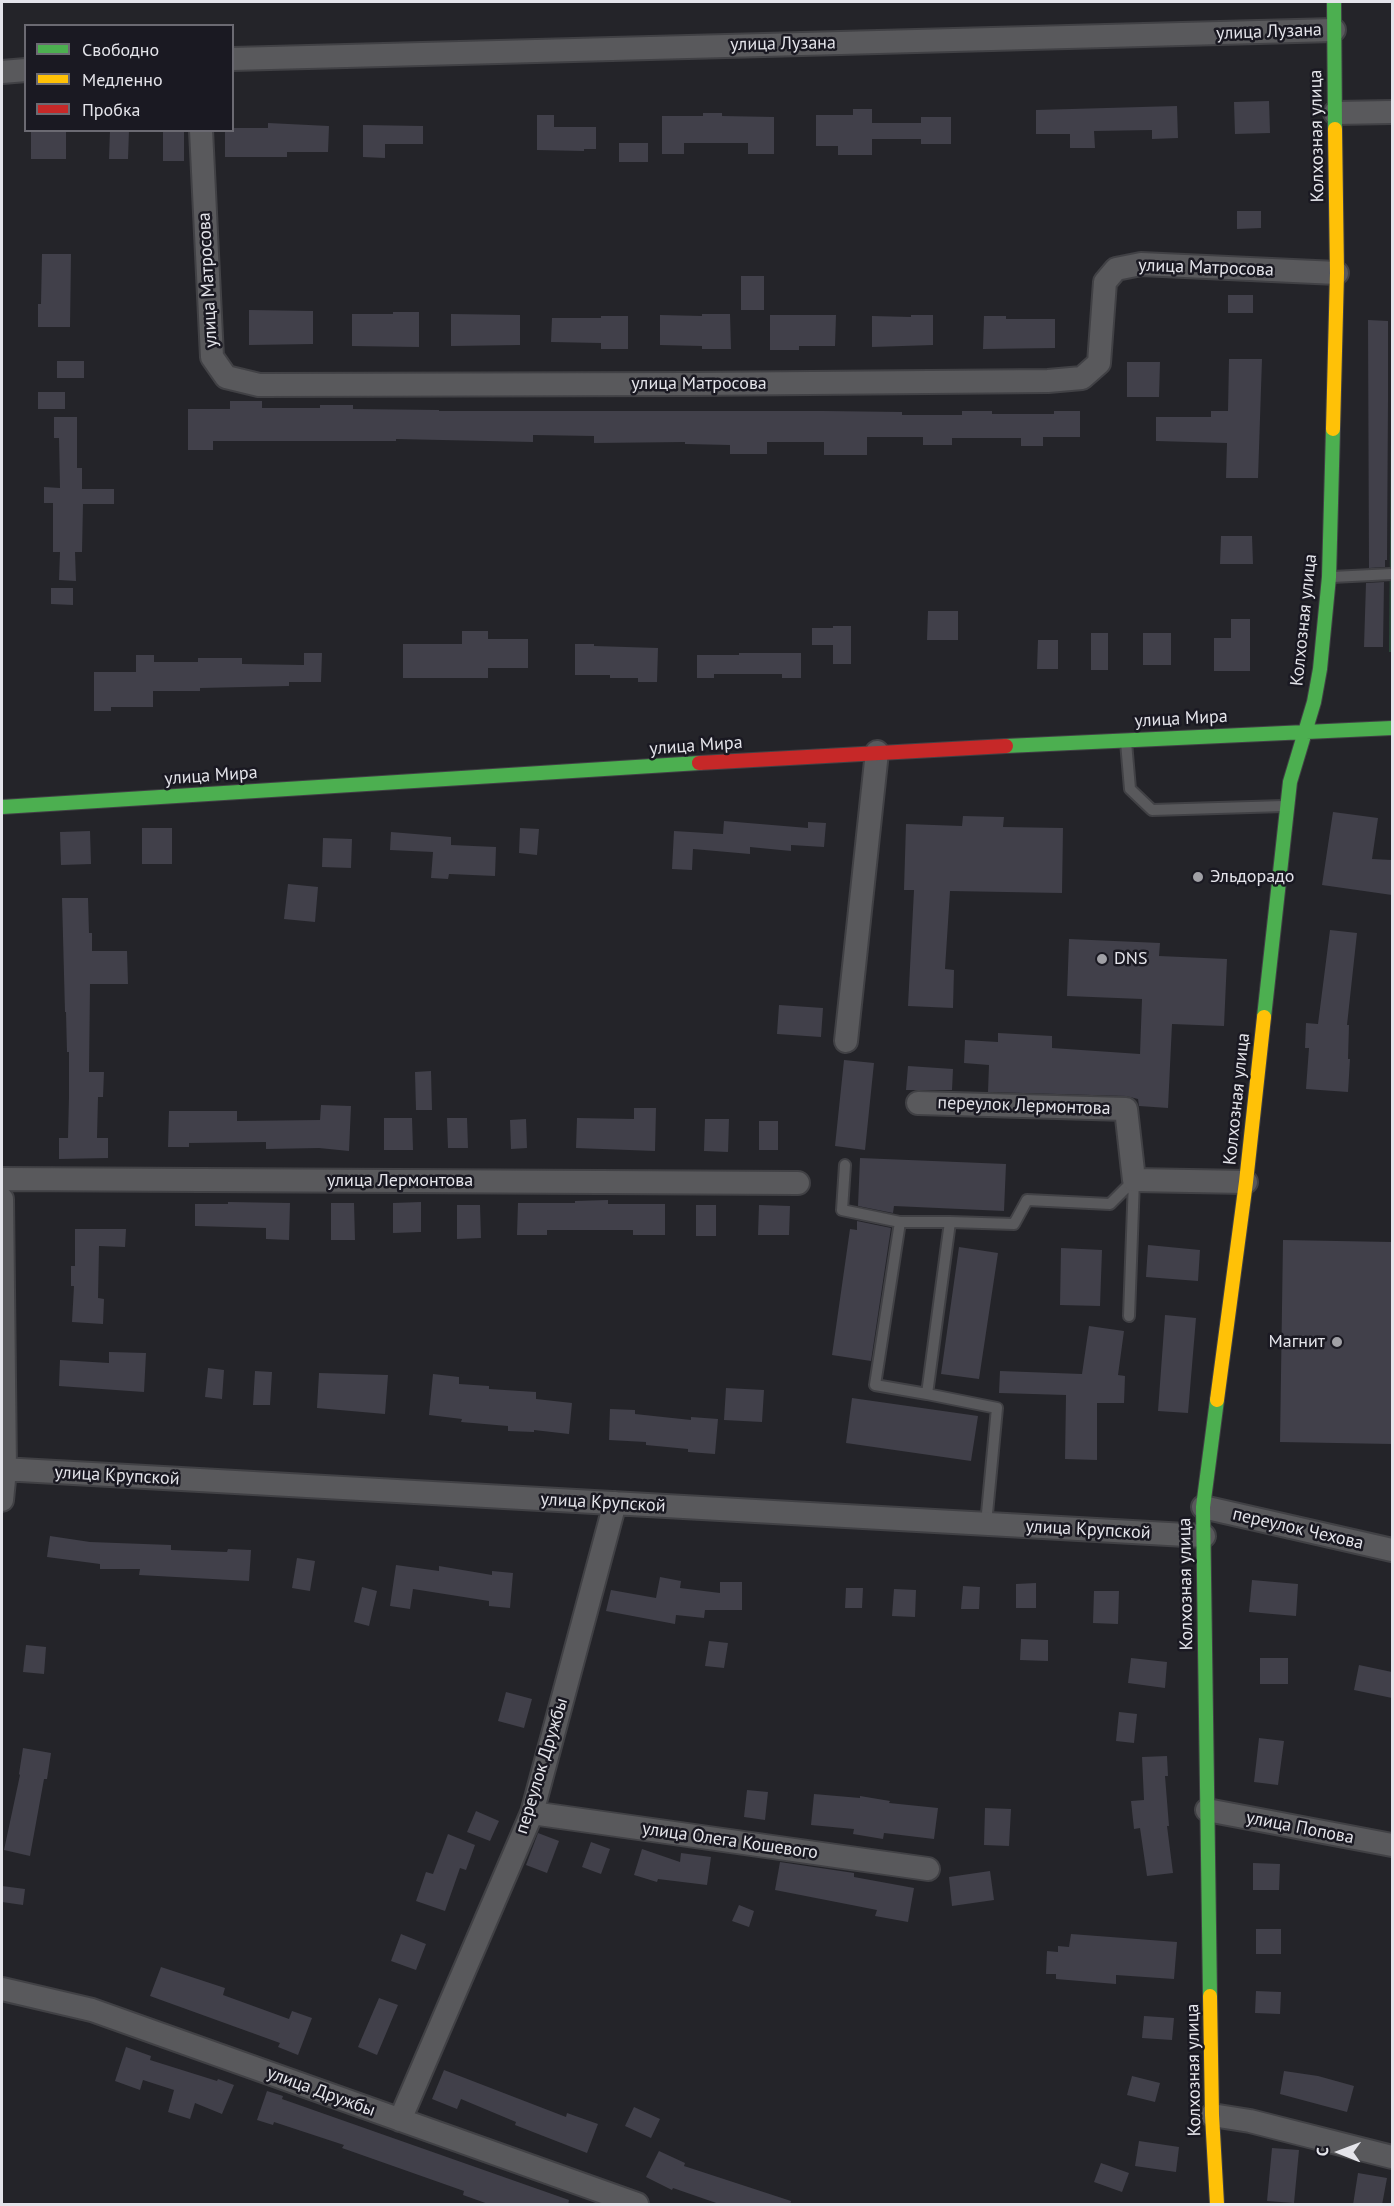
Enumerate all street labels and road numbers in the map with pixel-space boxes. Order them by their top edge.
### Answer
street label: улица Лузана [1216,19,1322,45]
street label: улица Лузана [730,32,836,56]
street label: Колхозная улица [1305,69,1329,203]
street label: улица Матросова [194,212,222,348]
street label: улица Матросова [1138,255,1274,281]
street label: улица Матросова [631,373,767,395]
street label: Колхозная улица [1286,553,1322,687]
street label: улица Мира [1134,706,1228,732]
street label: улица Мира [649,732,743,760]
street label: улица Мира [164,762,258,790]
street label: Колхозная улица [1219,1032,1255,1166]
street label: переулок Лермонтова [937,1092,1111,1120]
street label: улица Лермонтова [327,1170,473,1192]
street label: улица Крупской [54,1462,180,1490]
street label: улица Крупской [540,1489,666,1517]
street label: переулок Чехова [1230,1503,1366,1555]
street label: улица Крупской [1025,1516,1151,1544]
street label: Колхозная улица [1174,1517,1198,1651]
street label: переулок Дружбы [511,1695,573,1837]
street label: улица Попова [1244,1807,1356,1849]
street label: улица Олега Кошевого [641,1818,819,1864]
street label: Колхозная улица [1182,2003,1206,2137]
street label: улица Дружбы [264,2062,378,2122]

